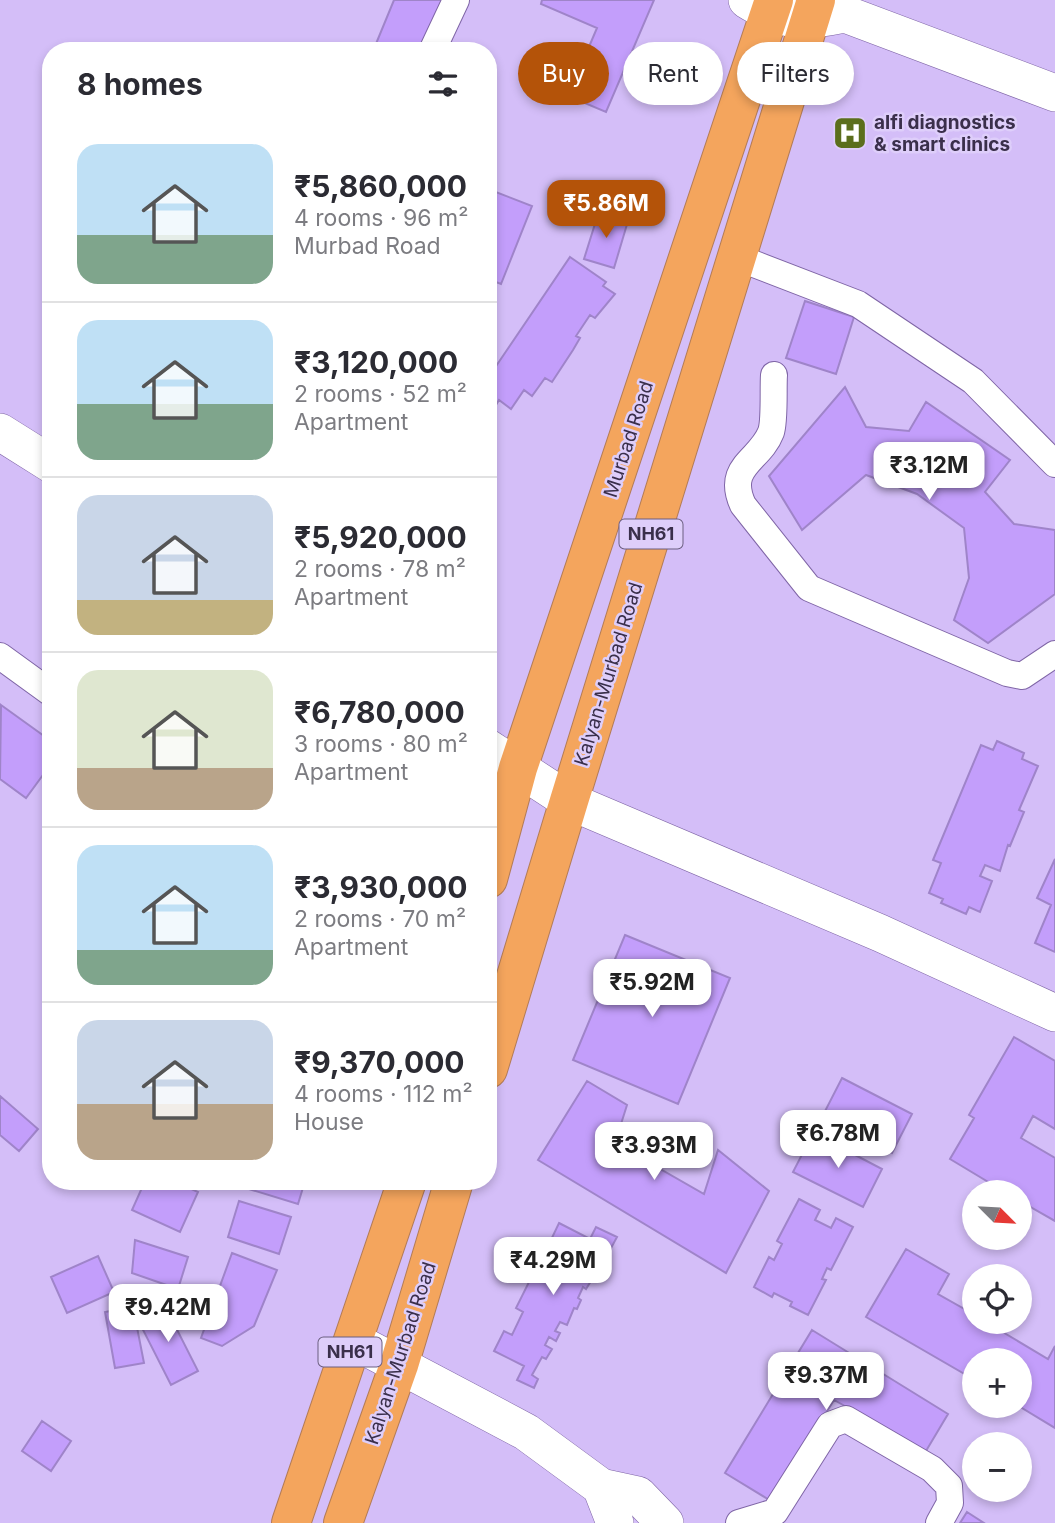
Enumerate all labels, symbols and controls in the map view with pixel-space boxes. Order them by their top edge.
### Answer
chip: Buy [518,42,609,105]
chip: Rent [623,42,723,105]
chip: Filters [737,42,854,105]
icon: filters [424,65,462,103]
text: 8 homes [77,66,203,102]
place label: alfi diagnostics & smart clinics [874,111,1016,156]
hospital icon: alfi diagnostics & smart clinics [831,114,869,152]
text: ₹5,860,000 [294,168,467,204]
icon: home [133,172,217,256]
pin: ₹5.86M [549,180,663,240]
text: ₹5.86M [563,189,649,217]
text: 4 rooms · 96 m² [294,204,468,232]
text: Murbad Road [294,232,441,260]
text: ₹3,120,000 [294,344,458,380]
icon: home [133,348,217,432]
street label: Murbad Road [599,378,658,500]
text: 2 rooms · 52 m² [294,380,467,408]
text: Apartment [294,408,408,436]
pin: ₹3.12M [872,442,986,502]
text: ₹3.12M [890,451,968,479]
text: ₹5,920,000 [294,519,467,555]
road number: NH61 [620,520,682,548]
icon: home [133,523,217,607]
text: 2 rooms · 78 m² [294,555,466,583]
street label: Kalyan-Murbad Road [570,580,647,769]
text: Apartment [294,583,408,611]
text: ₹6,780,000 [294,694,465,730]
icon: home [133,698,217,782]
text: 3 rooms · 80 m² [294,730,468,758]
text: Apartment [294,758,408,786]
text: ₹3,930,000 [294,869,468,905]
icon: home [133,873,217,957]
text: 2 rooms · 70 m² [294,905,466,933]
text: Apartment [294,933,408,961]
pin: ₹5.92M [595,960,709,1019]
text: ₹5.92M [609,968,695,996]
text: ₹9,370,000 [294,1044,465,1080]
icon: home [133,1048,217,1132]
text: 4 rooms · 112 m² [294,1080,473,1108]
text: House [294,1108,364,1136]
pin: ₹6.78M [781,1110,895,1170]
text: ₹6.78M [796,1119,880,1147]
pin: ₹3.93M [597,1122,711,1182]
text: ₹3.93M [611,1131,697,1159]
north arrow [962,1180,1032,1250]
map controls [962,1180,1032,1502]
pin: ₹4.29M [496,1238,610,1297]
text: ₹4.29M [510,1246,596,1274]
street label: Kalyan-Murbad Road [360,1259,441,1447]
button: locate [962,1264,1032,1334]
pin: ₹9.42M [111,1284,225,1344]
text: ₹9.42M [125,1293,211,1321]
road number: NH61 [318,1338,382,1366]
button: + [962,1348,1032,1418]
pin: ₹9.37M [769,1352,883,1412]
text: ₹9.37M [784,1361,868,1389]
button: − [962,1432,1032,1502]

